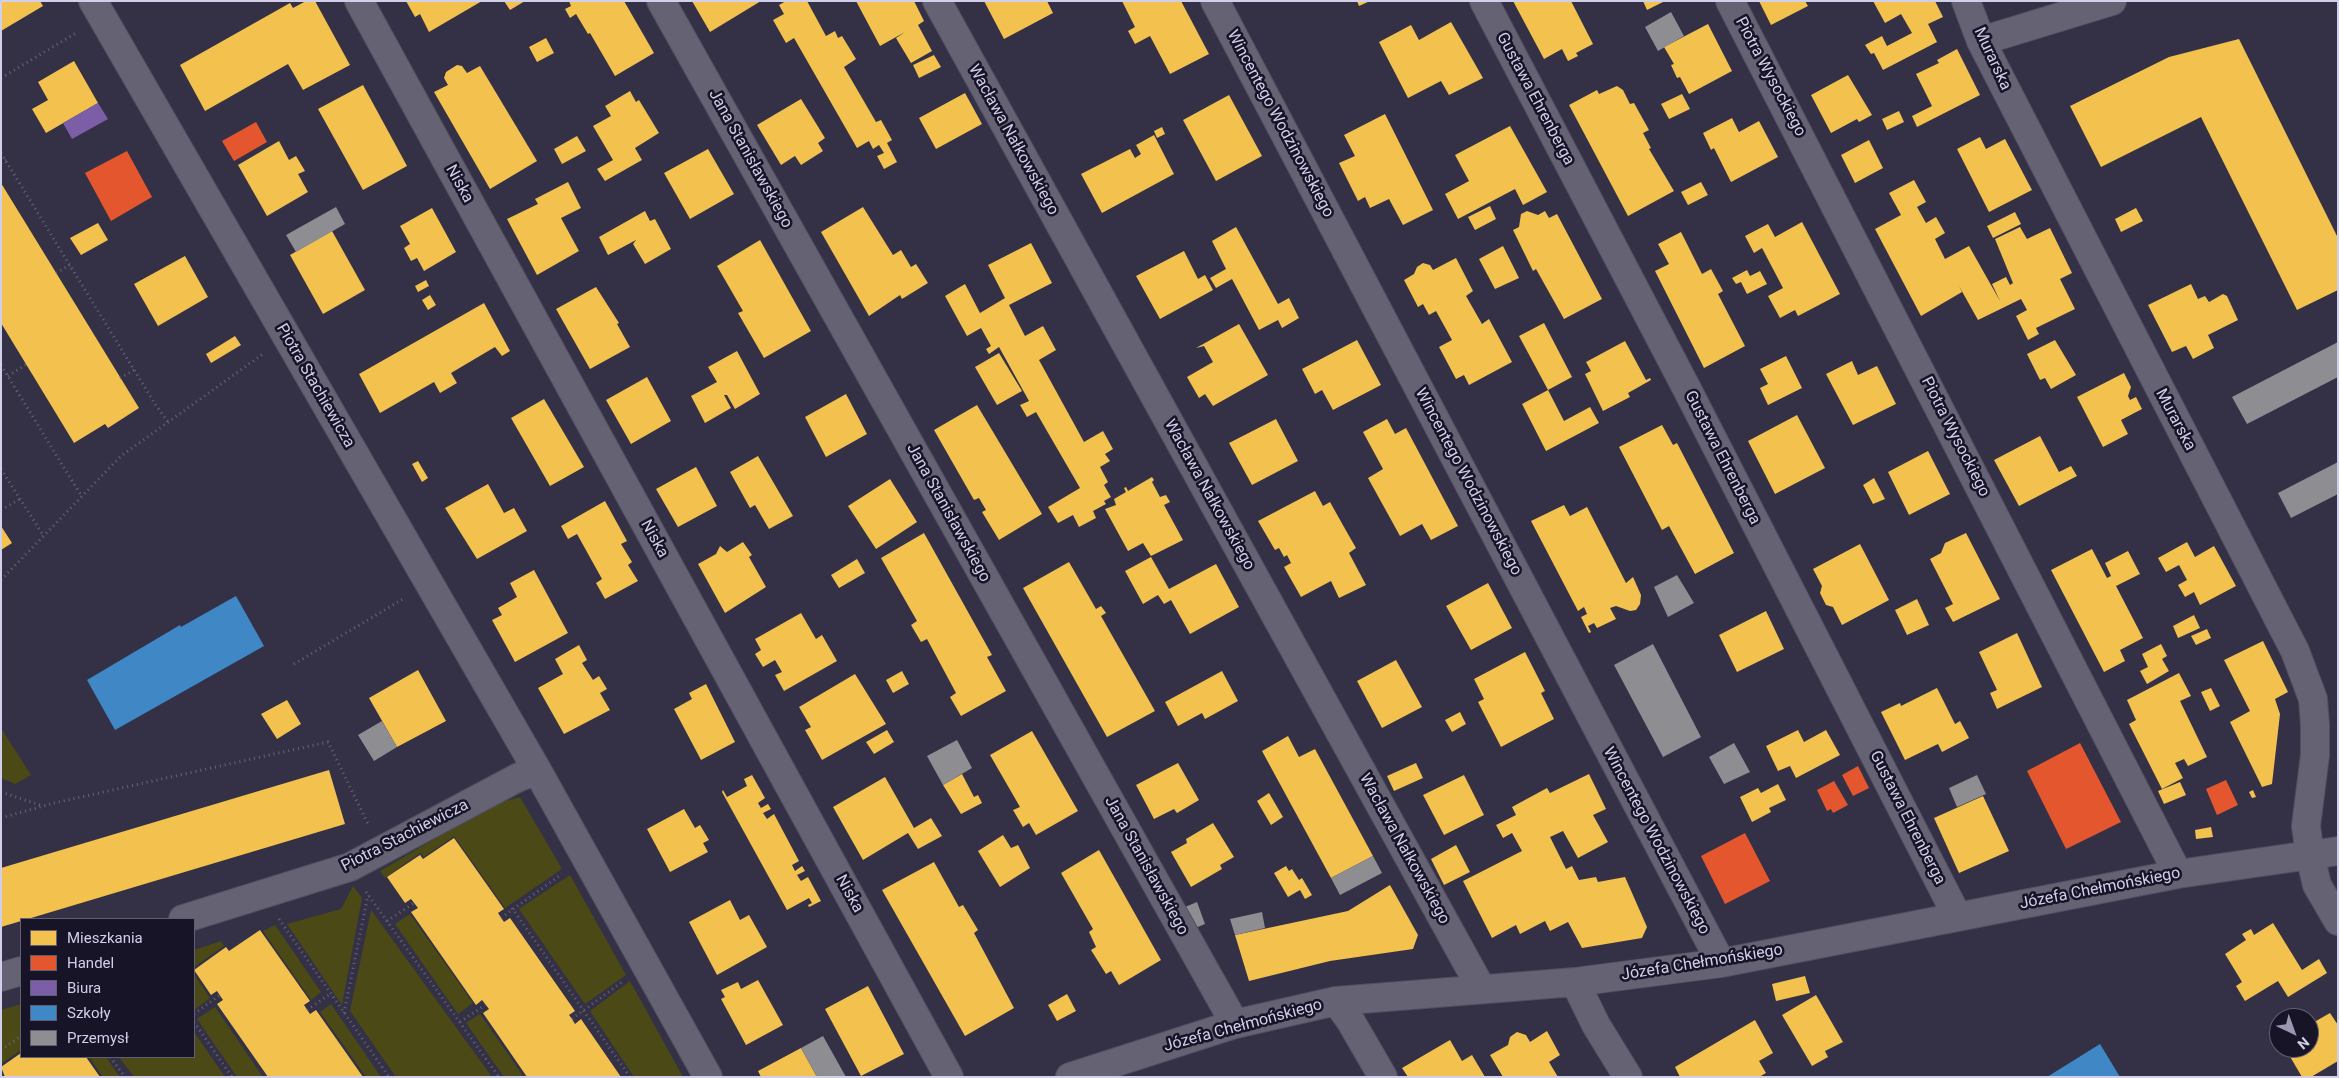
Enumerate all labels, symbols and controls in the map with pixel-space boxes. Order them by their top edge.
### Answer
street label: Piotra Wysockiego [1730,14,1810,140]
street label: Murarska [1969,25,2015,93]
street label: Wincentego Wodzinowskiego [1222,27,1338,221]
street label: Gustawa Ehrenberga [1492,29,1578,169]
street label: Wacława Nałkowskiego [964,61,1062,219]
street label: Jana Stanisławskiego [704,86,796,232]
street label: Niska [441,162,477,206]
street label: Piotra Stachiewicza [272,321,358,451]
street label: Piotra Wysockiego [1916,374,1994,500]
street label: Wincentego Wodzinowskiego [1410,385,1526,579]
street label: Murarska [2151,386,2199,454]
street label: Gustawa Ehrenberga [1680,388,1764,528]
street label: Wacława Nałkowskiego [1160,416,1258,574]
street label: Jana Stanisławskiego [902,440,994,586]
street label: Niska [636,517,672,561]
street label: Wincentego Wodzinowskiego [1598,744,1714,938]
street label: Gustawa Ehrenberga [1865,748,1949,888]
street label: Wacława Nałkowskiego [1355,770,1453,928]
street label: Jana Stanisławskiego [1100,793,1192,939]
street label: Piotra Stachiewicza [338,796,472,876]
street label: Józefa Chełmońskiego [2018,864,2182,914]
street label: Niska [831,872,867,916]
legend [20,918,195,1058]
text: Mieszkania [67,929,143,947]
street label: Józefa Chełmońskiego [1620,941,1784,985]
text: Handel [67,954,114,972]
text: Biura [67,979,101,997]
street label: Józefa Chełmońskiego [1162,996,1324,1056]
text: Szkoły [67,1004,111,1022]
north arrow [2269,1008,2319,1058]
text: Przemysł [67,1029,129,1047]
text: N [2294,1034,2312,1053]

